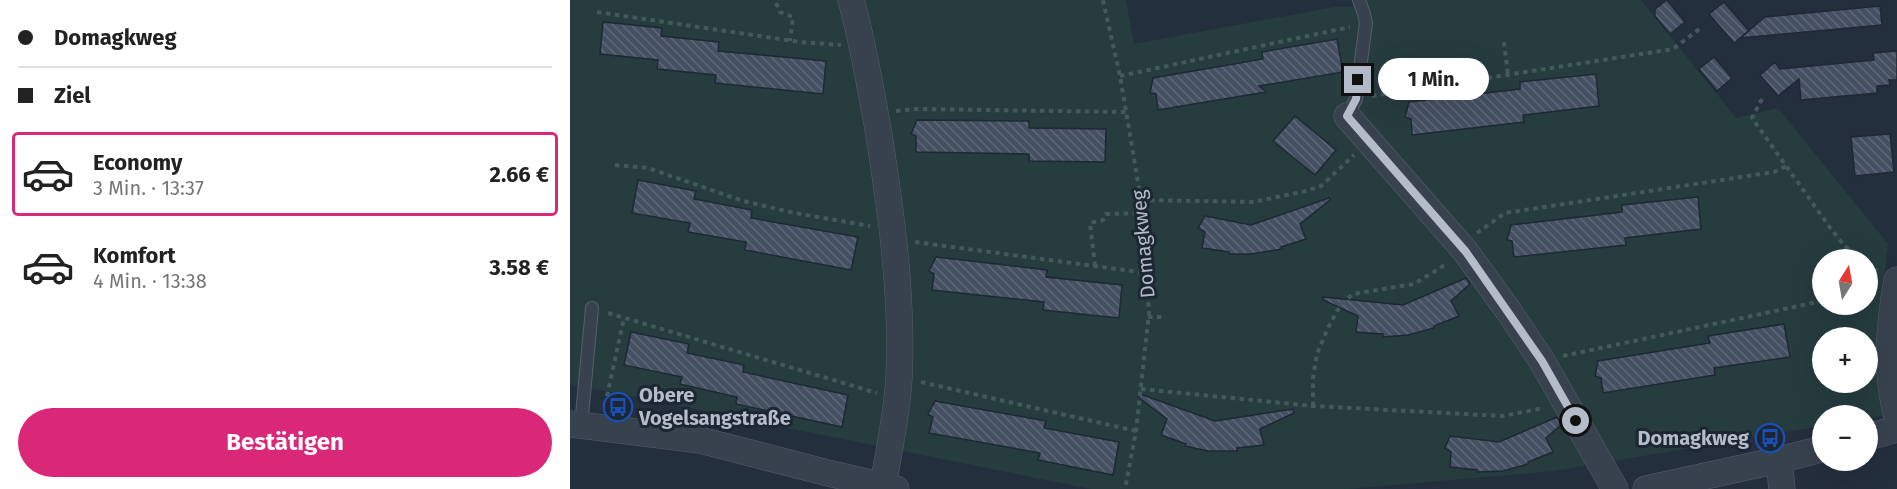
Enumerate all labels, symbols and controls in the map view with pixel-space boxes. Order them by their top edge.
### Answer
text: Domagkweg [54,24,177,51]
callout: 1 Min. [1379,59,1490,101]
route end [1344,66,1371,93]
text: 1 Min. [1408,67,1459,91]
text: Ziel [54,82,91,109]
icon: car [21,147,75,201]
text: Economy [93,149,182,176]
text: 2.66 € [490,161,549,188]
text: 3 Min. · 13:37 [93,176,204,200]
street label: Domagkweg [1126,188,1160,299]
icon: car [21,240,75,294]
text: Komfort [93,242,176,269]
north arrow [1812,249,1878,315]
map controls [1812,249,1878,471]
text: 3.58 € [489,254,549,281]
text: 4 Min. · 13:38 [93,269,207,293]
button: + [1812,327,1878,393]
place label: Obere Vogelsangstraße [638,383,791,430]
bus stop icon: Obere Vogelsangstraße [602,391,634,423]
button: − [1812,405,1878,471]
route start [1562,407,1589,434]
button: Bestätigen [18,408,552,477]
bus stop icon: Domagkweg [1754,422,1786,454]
place label: Domagkweg [1638,426,1750,450]

